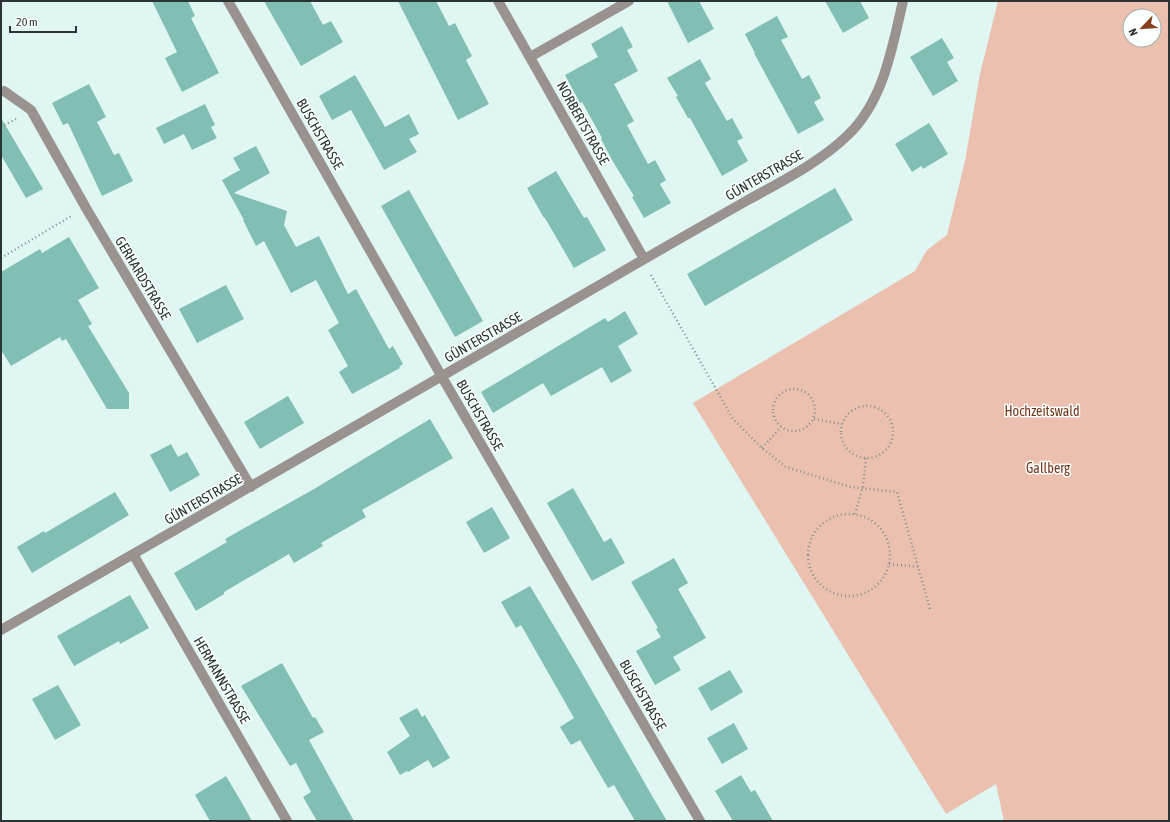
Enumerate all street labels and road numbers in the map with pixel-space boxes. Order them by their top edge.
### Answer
street label: NORBERTSTRASSE [554,79,613,167]
street label: BUSCHSTRASSE [293,96,347,172]
street label: GÜNTERSTRASSE [722,146,806,204]
street label: GERHARDSTRASSE [112,234,174,322]
street label: GÜNTERSTRASSE [441,308,525,366]
street label: BUSCHSTRASSE [453,377,507,453]
street label: GÜNTERSTRASSE [161,470,245,528]
street label: HERMANNSTRASSE [191,634,253,726]
street label: BUSCHSTRASSE [616,657,670,733]

